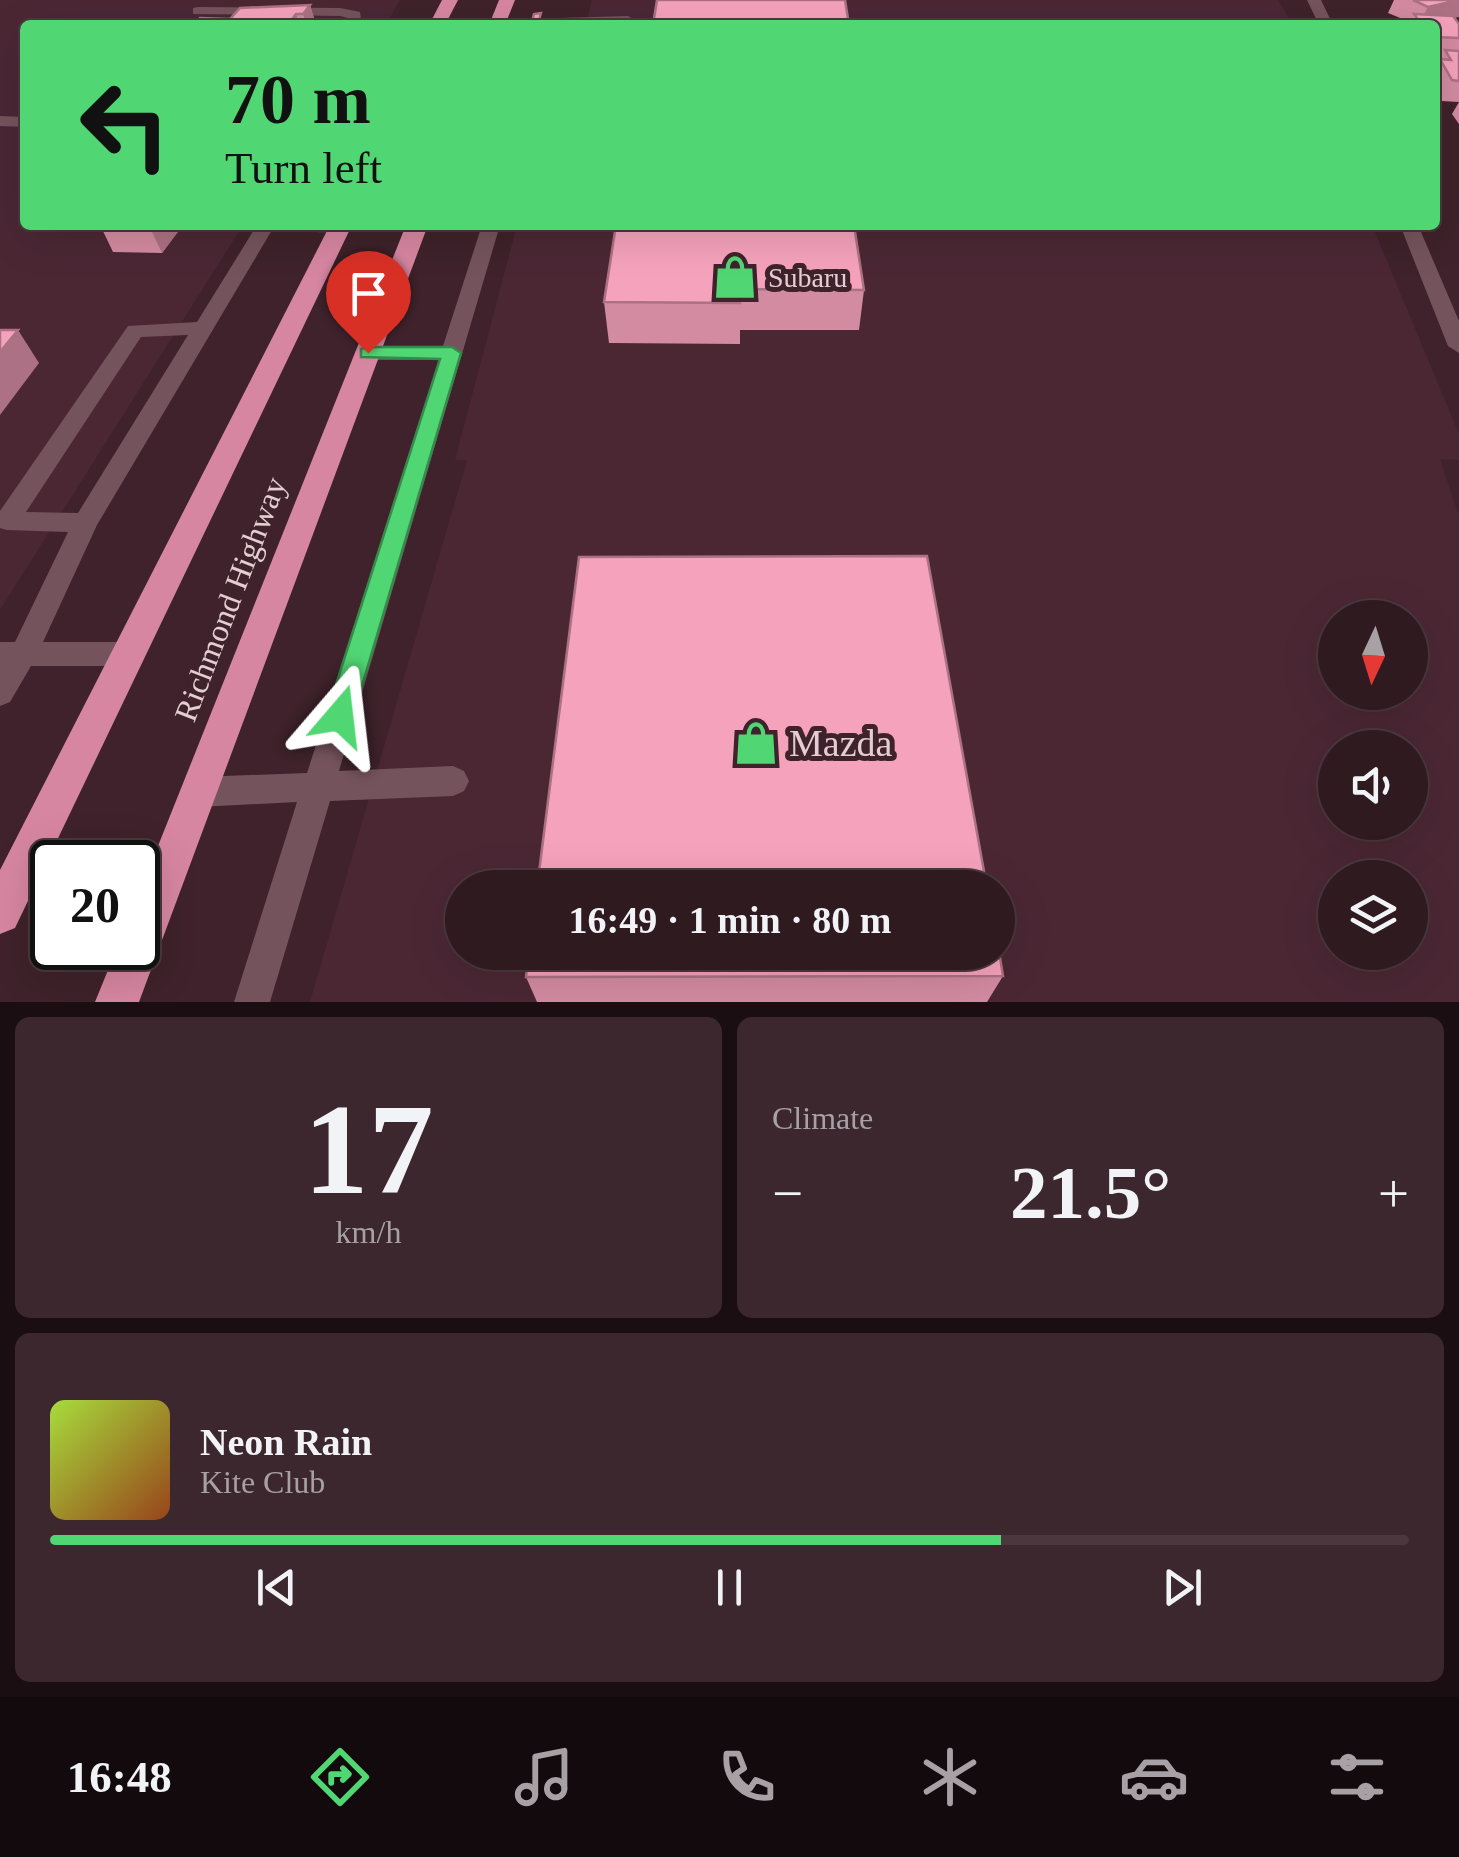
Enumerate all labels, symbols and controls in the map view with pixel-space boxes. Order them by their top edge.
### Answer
icon: left [60,60,190,190]
text: 70 m [225,61,371,138]
text: Turn left [225,143,382,193]
pin [326,251,411,354]
shop icon: Subaru [711,253,759,301]
place label: Subaru [768,262,847,293]
icon: arrive [341,266,396,321]
street label: Richmond Highway [167,472,293,726]
north arrow [1318,600,1428,710]
map controls [1318,600,1428,970]
position arrow [288,664,392,768]
shop icon: Mazda [732,719,780,767]
place label: Mazda [789,722,893,764]
button: sound [1318,730,1428,840]
speed limit sign: 20 [30,840,160,970]
button: layers [1318,860,1428,970]
text: 16:49 · 1 min · 80 m [569,899,892,941]
text: 17 [304,1077,434,1221]
text: Climate [772,1100,873,1136]
text: 21.5° [1010,1151,1171,1234]
text: − [772,1163,803,1224]
text: + [1378,1163,1409,1224]
text: km/h [336,1214,401,1250]
text: Neon Rain [200,1421,372,1463]
text: Kite Club [200,1464,325,1500]
icon: previous [249,1560,304,1615]
icon: pause [702,1560,757,1615]
icon: next [1155,1560,1210,1615]
icon: directions [305,1742,375,1812]
icon: music [509,1742,579,1812]
icon: phone [712,1742,782,1812]
icon: climate [915,1742,985,1812]
icon: car [1119,1742,1189,1812]
icon: filters [1322,1742,1392,1812]
text: 16:48 [67,1752,172,1802]

